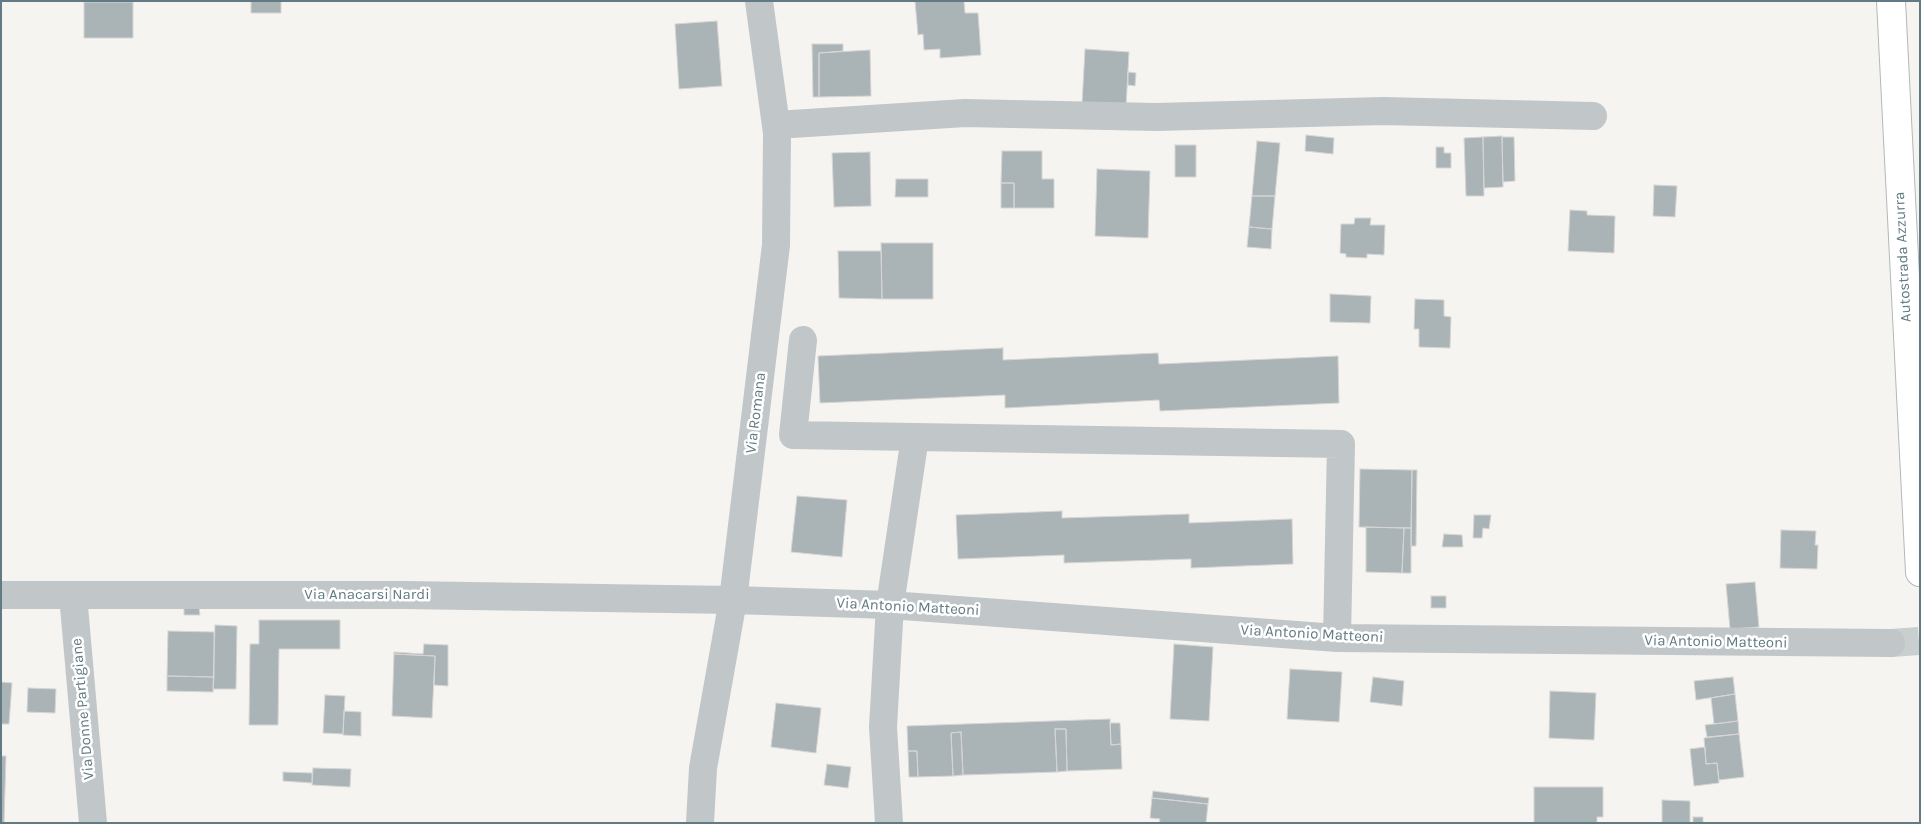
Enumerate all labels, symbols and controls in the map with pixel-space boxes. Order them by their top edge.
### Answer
street label: Autostrada Azzurra [1891,191,1915,323]
street label: Via Romana [742,371,770,455]
street label: Via Anacarsi Nardi [304,586,430,604]
street label: Via Antonio Matteoni [836,594,980,620]
street label: Via Antonio Matteoni [1240,621,1384,647]
street label: Via Antonio Matteoni [1644,632,1788,652]
street label: Via Donne Partigiane [68,637,98,781]

